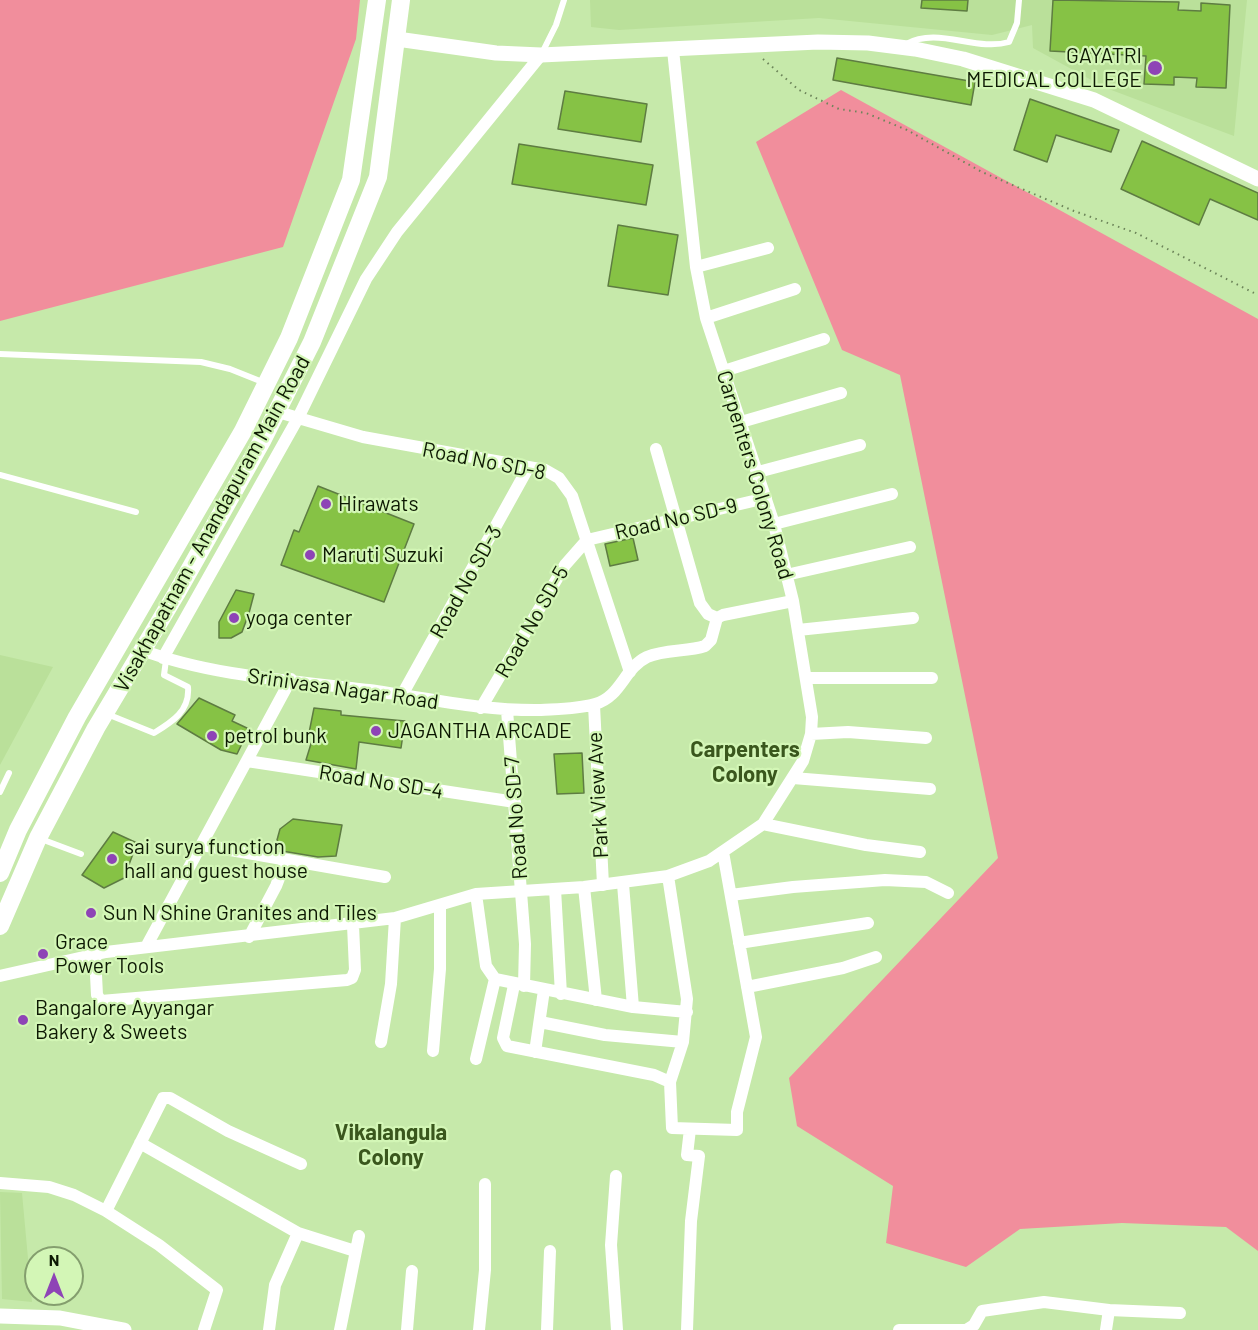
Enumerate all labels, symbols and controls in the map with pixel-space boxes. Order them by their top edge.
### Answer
place label: GAYATRI MEDICAL COLLEGE [966,43,1142,93]
marker: GAYATRI MEDICAL COLLEGE [1146,59,1164,77]
street label: Visakhapatnam - Anandapuram Main Road [109,351,315,697]
street label: Carpenters Colony Road [711,367,799,583]
street label: Road No SD-8 [420,437,548,485]
place label: Hirawats [338,491,419,517]
street label: Road No SD-9 [612,493,740,545]
marker: Hirawats [319,497,333,511]
street label: Road No SD-3 [425,521,507,643]
place label: Maruti Suzuki [322,542,444,568]
marker: Maruti Suzuki [303,548,317,562]
street label: Road No SD-5 [490,562,574,682]
place label: yoga center [246,605,352,631]
marker: yoga center [227,611,241,625]
street label: Srinivasa Nagar Road [246,663,440,715]
place label: JAGANTHA ARCADE [388,718,572,744]
place label: petrol bunk [224,723,327,749]
marker: JAGANTHA ARCADE [369,724,383,738]
marker: petrol bunk [205,729,219,743]
street label: Park View Ave [582,731,614,859]
district label: Carpenters Colony [690,737,800,788]
street label: Road No SD-7 [499,756,533,880]
street label: Road No SD-4 [317,760,445,804]
place label: sai surya function hall and guest house [124,834,308,884]
marker: sai surya function hall and guest house [105,852,119,866]
place label: Sun N Shine Granites and Tiles [103,900,377,926]
marker: Sun N Shine Granites and Tiles [84,906,98,920]
place label: Grace Power Tools [55,929,164,979]
marker: Grace Power Tools [36,947,50,961]
place label: Bangalore Ayyangar Bakery & Sweets [35,995,214,1045]
marker: Bangalore Ayyangar Bakery & Sweets [16,1013,30,1027]
district label: Vikalangula Colony [335,1120,447,1172]
north arrow [24,1246,84,1306]
text: N [49,1250,59,1269]

